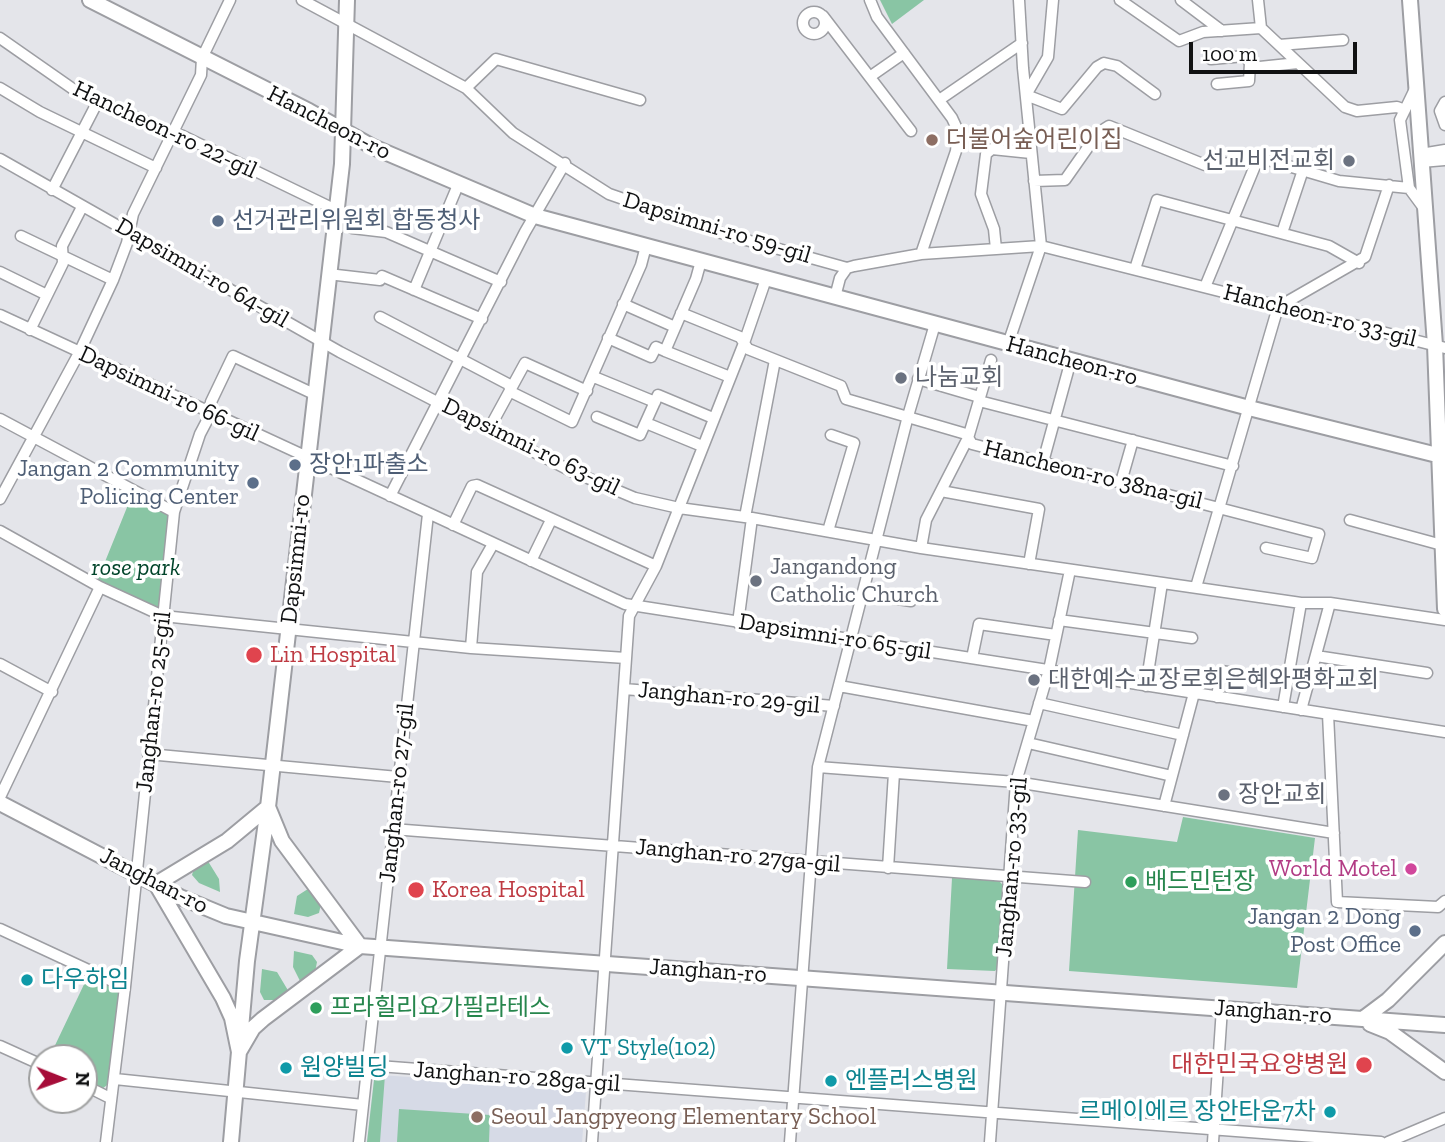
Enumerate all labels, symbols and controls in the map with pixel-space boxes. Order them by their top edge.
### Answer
scale bar [1193,28,1361,72]
text: 100 m [1202,41,1257,66]
street label: Hancheon-ro 22-gil [68,75,262,185]
street label: Hancheon-ro [262,80,396,166]
place label: 더불어숲어린이집 [946,126,1123,154]
marker: 더불어숲어린이집 [924,132,940,148]
place label: 선교비전교회 [1203,147,1335,175]
marker: 선교비전교회 [1341,153,1357,169]
street label: Dapsimni-ro 59-gil [620,186,814,270]
place label: 선거관리위원회 합동청사 [232,207,480,235]
street label: Dapsimni-ro 64-gil [110,212,294,334]
marker: 선거관리위원회 합동청사 [210,213,226,229]
street label: Hancheon-ro 33-gil [1220,278,1420,354]
street label: Hancheon-ro [1003,330,1141,392]
street label: Dapsimni-ro 66-gil [74,340,264,448]
place label: 나눔교회 [915,364,1003,392]
marker: 나눔교회 [893,370,909,386]
street label: Dapsimni-ro 63-gil [437,392,625,502]
street label: Hancheon-ro 38na-gil [980,434,1206,516]
place label: 장안1파출소 [309,451,429,479]
place label: Jangan 2 Community Policing Center [17,455,239,511]
marker: 장안1파출소 [287,457,303,473]
marker: Jangan 2 Community Policing Center [245,475,261,491]
street label: Dapsimni-ro [275,493,317,625]
place label: Jangandong Catholic Church [770,553,938,609]
park label: rose park [92,554,180,582]
marker: Jangandong Catholic Church [748,573,764,589]
street label: Dapsimni-ro 65-gil [737,608,933,666]
street label: Janghan-ro 25-gil [130,610,178,794]
place label: Lin Hospital [270,641,396,669]
marker: Lin Hospital [244,645,264,665]
place label: 대한예수교장로회은혜와평화교회 [1048,666,1379,694]
marker: 대한예수교장로회은혜와평화교회 [1026,672,1042,688]
street label: Janghan-ro 29-gil [637,676,821,720]
street label: Janghan-ro 27-gil [373,702,421,884]
street label: Janghan-ro 33-gil [990,776,1034,958]
place label: 장안교회 [1238,781,1326,809]
marker: 장안교회 [1216,787,1232,803]
street label: Janghan-ro 27ga-gil [634,833,842,879]
street label: Janghan-ro [95,841,213,921]
place label: World Motel [1269,855,1397,883]
marker: World Motel [1403,861,1419,877]
place label: 배드민턴장 [1145,868,1255,896]
marker: 배드민턴장 [1123,874,1139,890]
place label: Korea Hospital [432,876,585,904]
marker: Korea Hospital [406,880,426,900]
place label: Jangan 2 Dong Post Office [1247,903,1401,959]
marker: Jangan 2 Dong Post Office [1407,923,1423,939]
street label: Janghan-ro [648,953,768,989]
place label: 다우하임 [41,966,129,994]
marker: 다우하임 [19,972,35,988]
place label: 프라힐리요가필라테스 [330,994,551,1022]
street label: Janghan-ro [1213,994,1333,1030]
marker: 프라힐리요가필라테스 [308,1000,324,1016]
place label: VT Style(102) [581,1034,716,1062]
marker: VT Style(102) [559,1040,575,1056]
north arrow [28,1044,98,1114]
place label: 대한민국요양병원 [1171,1051,1348,1079]
place label: 원양빌딩 [300,1054,388,1082]
street label: Janghan-ro 28ga-gil [413,1055,621,1099]
marker: 대한민국요양병원 [1354,1055,1374,1075]
marker: 원양빌딩 [278,1060,294,1076]
place label: 엔플러스병원 [845,1067,977,1095]
text: N [71,1072,94,1087]
marker: 엔플러스병원 [823,1073,839,1089]
place label: 르메이에르 장안타운7차 [1078,1098,1316,1126]
place label: Seoul Jangpyeong Elementary School [491,1103,876,1131]
marker: 르메이에르 장안타운7차 [1322,1104,1338,1120]
marker: Seoul Jangpyeong Elementary School [469,1109,485,1125]

